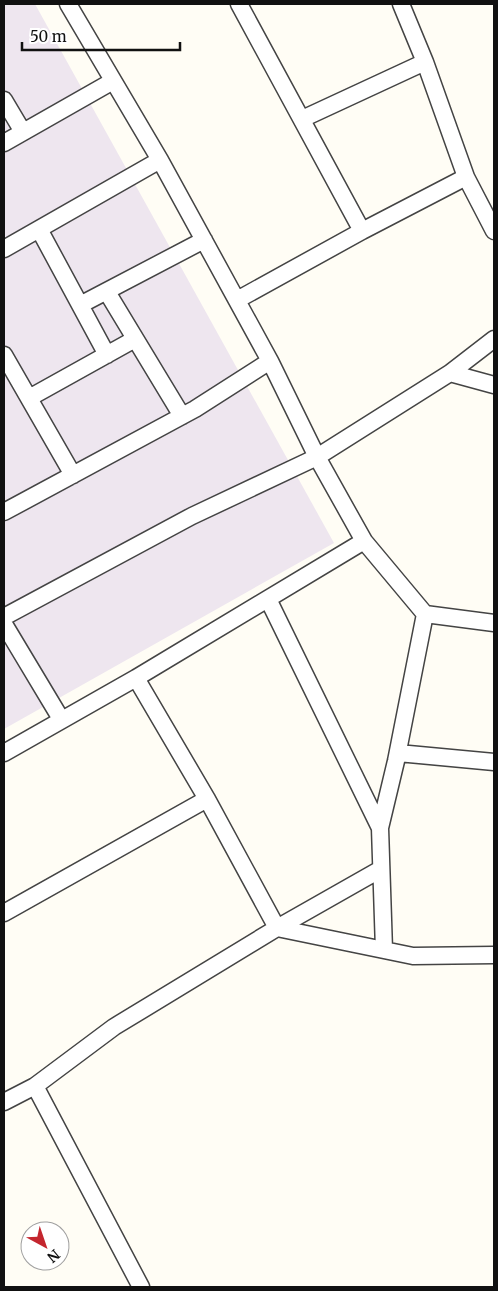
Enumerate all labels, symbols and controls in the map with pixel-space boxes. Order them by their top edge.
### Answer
scale bar [22,20,180,52]
text: 50 m [30,27,67,46]
north arrow [20,1221,70,1271]
text: N [43,1246,63,1266]

